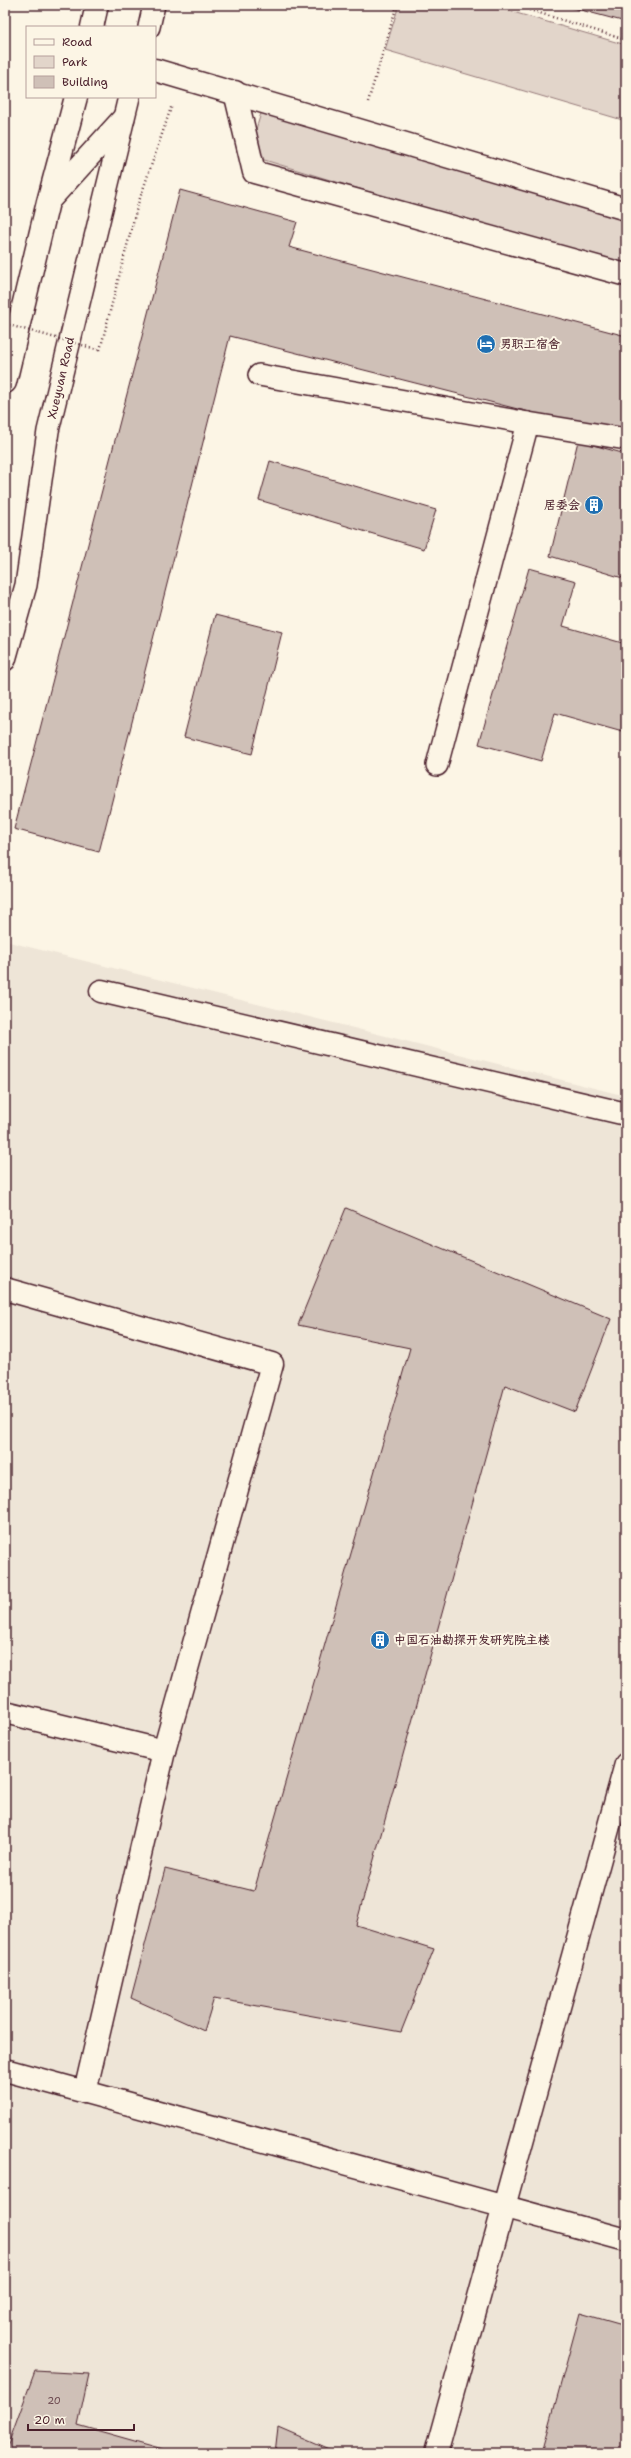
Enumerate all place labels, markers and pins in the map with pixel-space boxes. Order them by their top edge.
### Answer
hotel icon: 男职工宿舍 [475,333,497,355]
place label: 男职工宿舍 [500,336,560,352]
building icon: 居委会 [583,494,605,516]
place label: 居委会 [544,497,580,513]
building icon: 中国石油勘探开发研究院主楼 [369,1629,391,1651]
place label: 中国石油勘探开发研究院主楼 [394,1632,550,1648]

